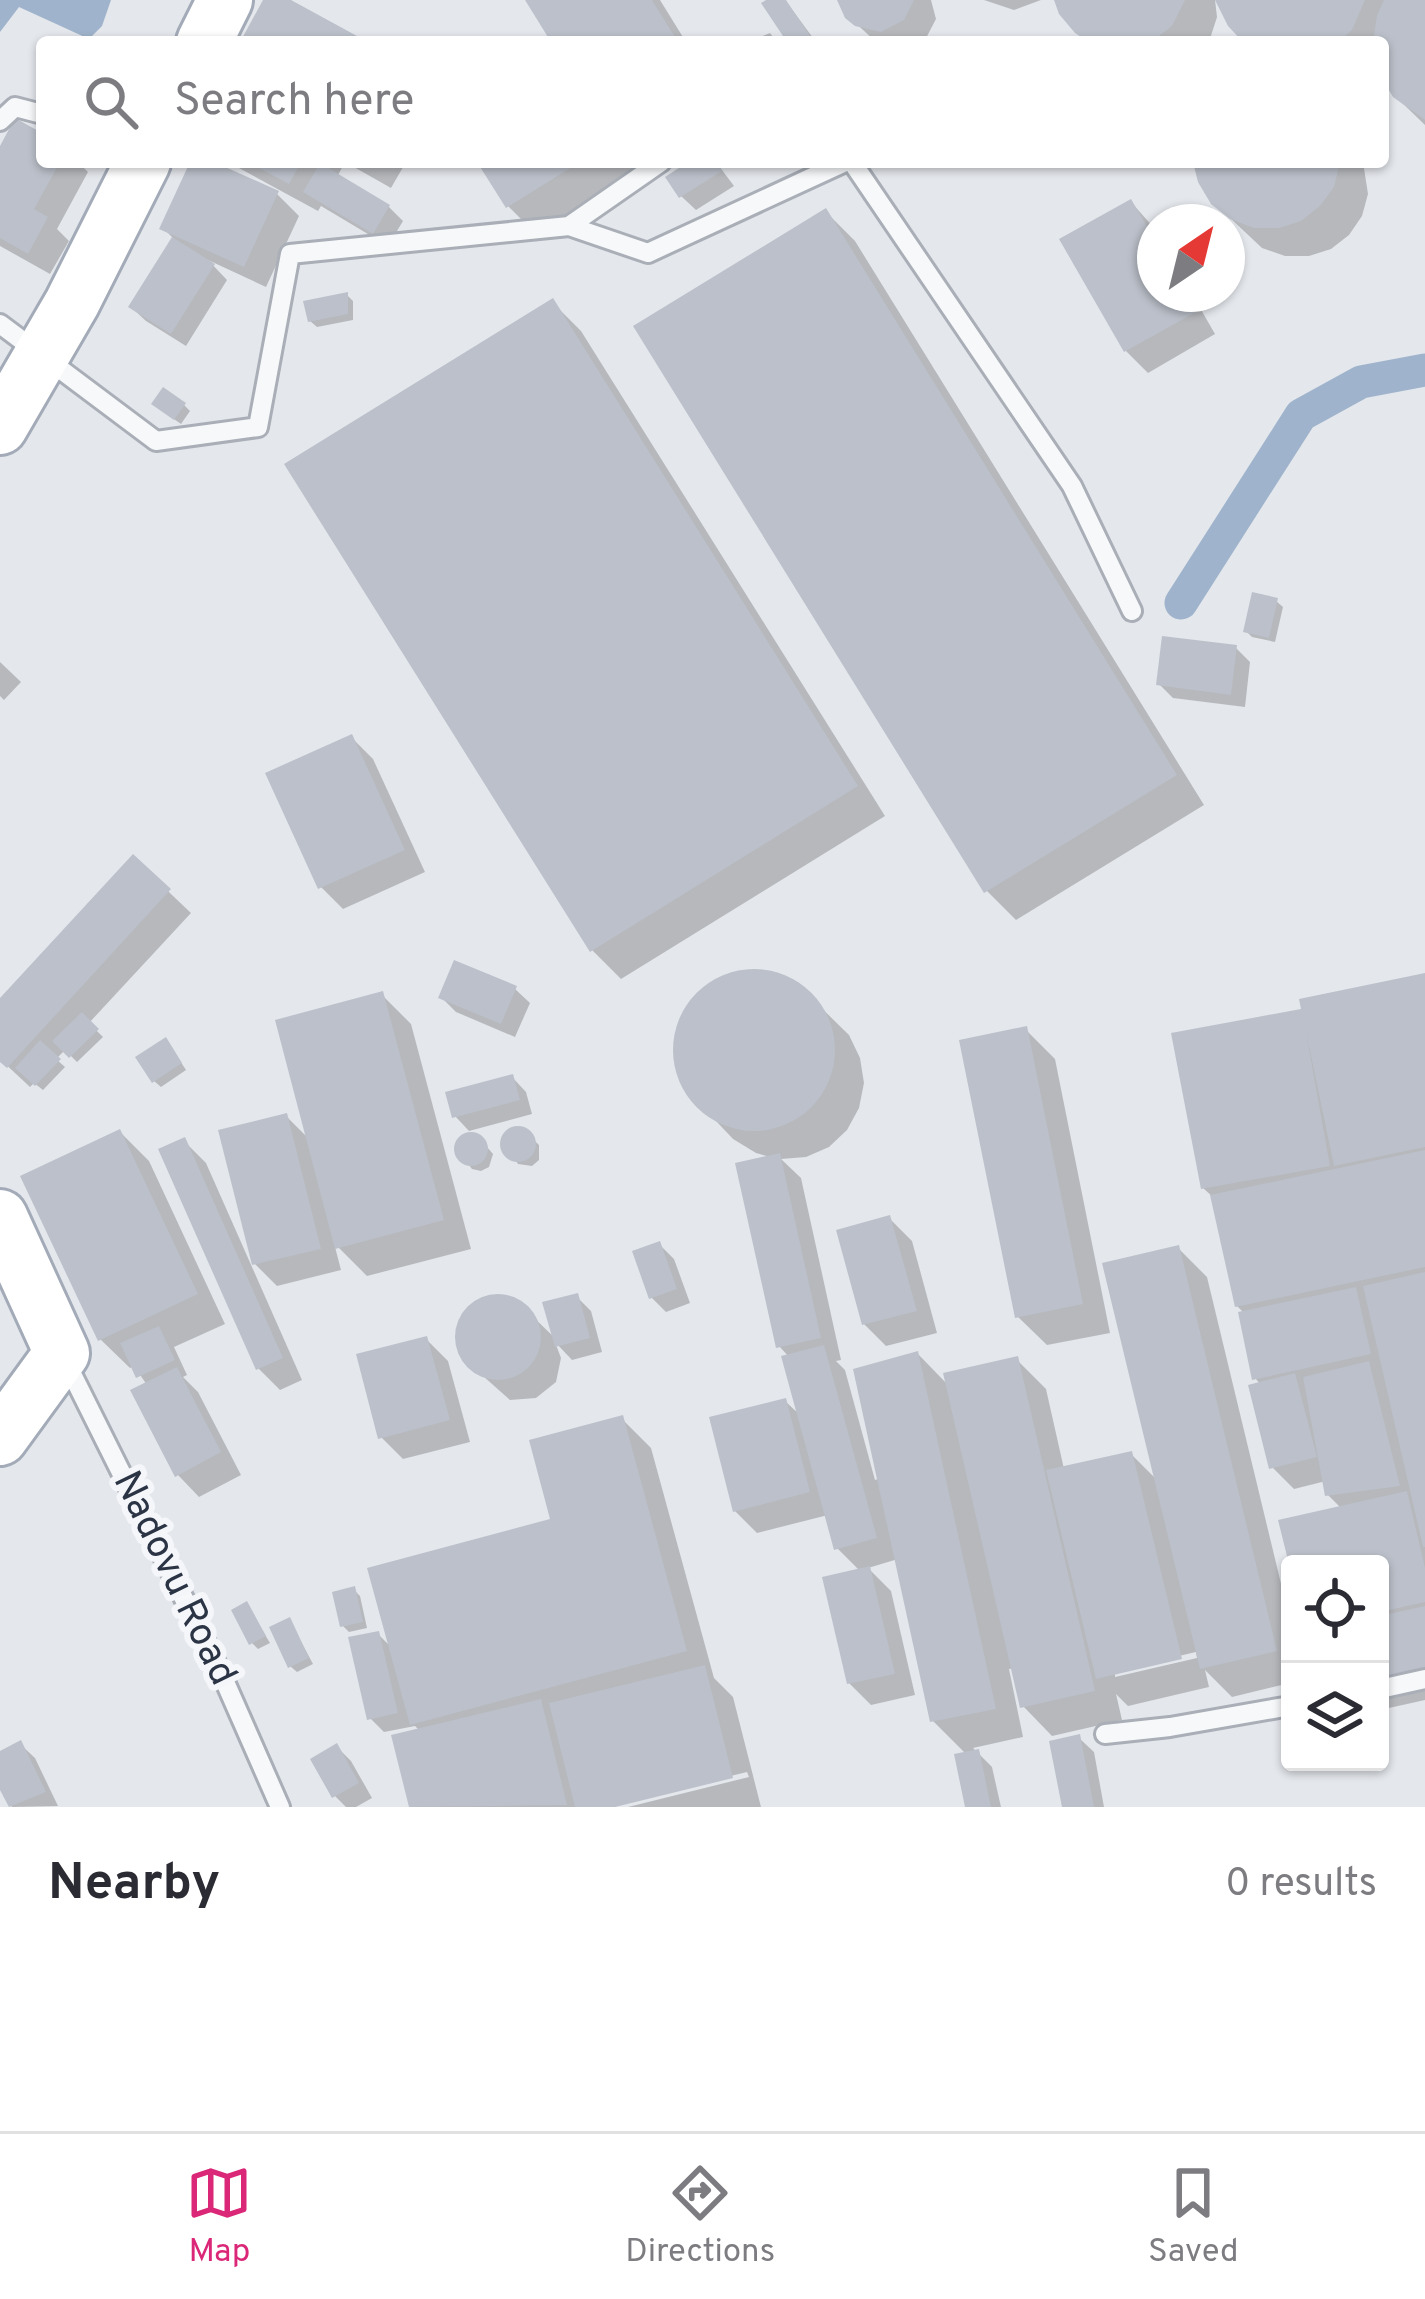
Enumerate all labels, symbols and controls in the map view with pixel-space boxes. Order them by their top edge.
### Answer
search box [36,36,1389,168]
icon: search [78,69,144,135]
text: Search here [174,74,414,131]
north arrow [1137,204,1245,312]
street label: Nadovu Road [100,1464,246,1694]
map controls [1281,1555,1389,1771]
button: locate [1281,1555,1389,1663]
button: layers [1281,1663,1389,1771]
text: Nearby [48,1853,220,1918]
text: 0 results [1225,1861,1377,1910]
tab: Map [186,2160,252,2274]
tab: Directions [625,2160,775,2274]
tab: Saved [1148,2160,1239,2274]

